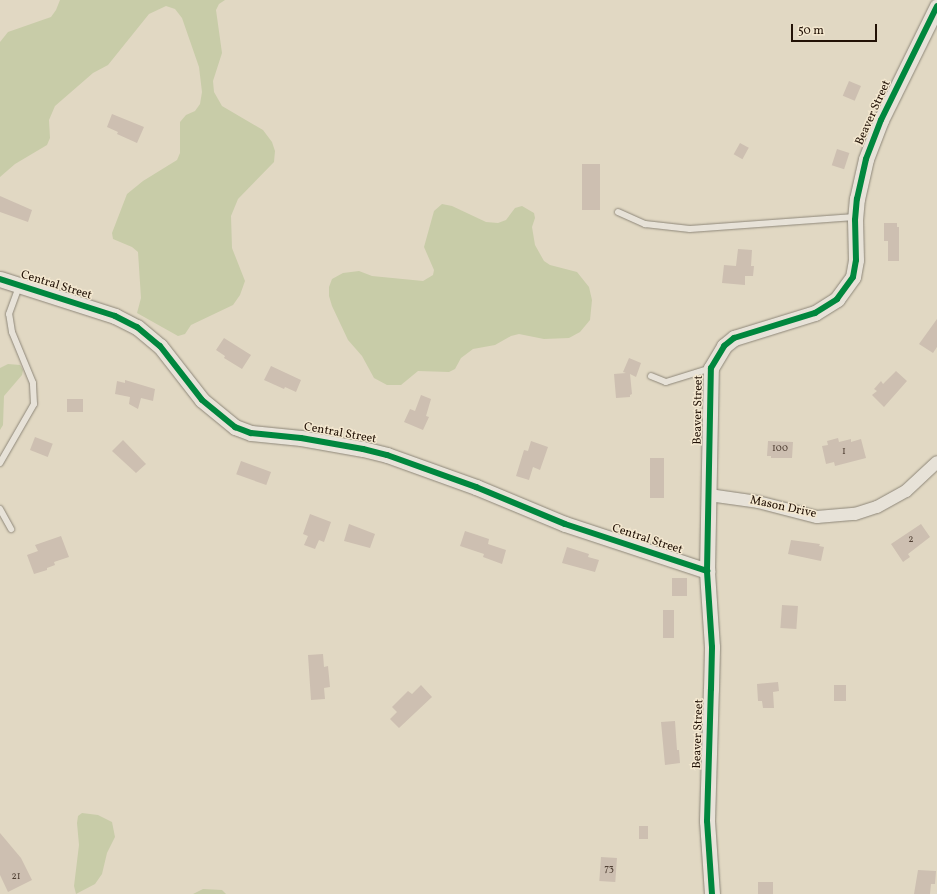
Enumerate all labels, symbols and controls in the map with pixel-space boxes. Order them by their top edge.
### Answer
scale bar [793,16,879,42]
text: 50 m [798,23,824,39]
street label: Beaver Street [853,78,895,148]
street label: Central Street [19,268,93,304]
street label: Beaver Street [691,375,707,445]
street label: Central Street [303,421,377,447]
house number: 100 [772,443,788,455]
house number: 1 [842,446,846,458]
street label: Mason Drive [748,494,818,522]
street label: Central Street [610,522,684,558]
house number: 2 [908,534,914,546]
street label: Beaver Street [691,699,707,769]
house number: 73 [604,863,614,875]
house number: 21 [11,871,21,883]

